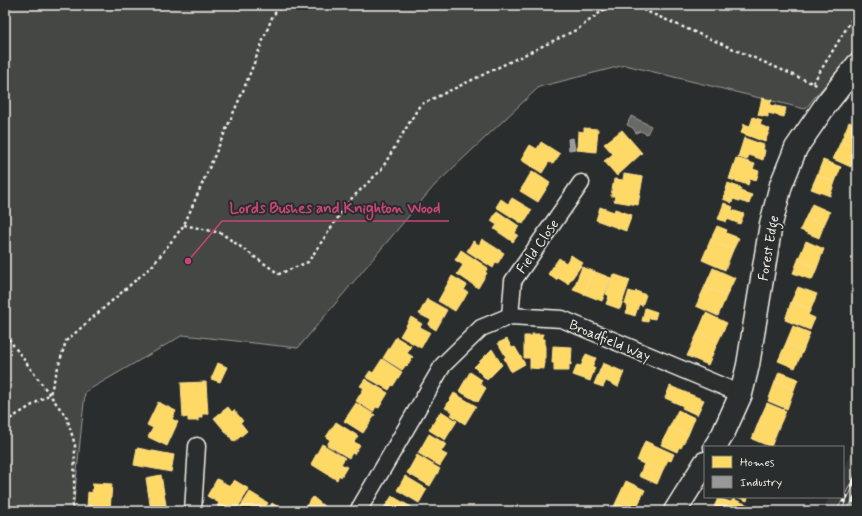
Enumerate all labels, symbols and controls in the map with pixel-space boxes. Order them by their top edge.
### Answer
callout: Lords Bushes and Knighton Wood [222,194,449,221]
text: Lords Bushes and Knighton Wood [230,199,441,221]
street label: Forest Edge [754,214,786,283]
street label: Field Close [513,216,563,277]
street label: Broadfield Way [566,316,653,366]
legend [704,446,844,498]
text: Homes [740,455,775,471]
text: Industry [740,475,782,491]

